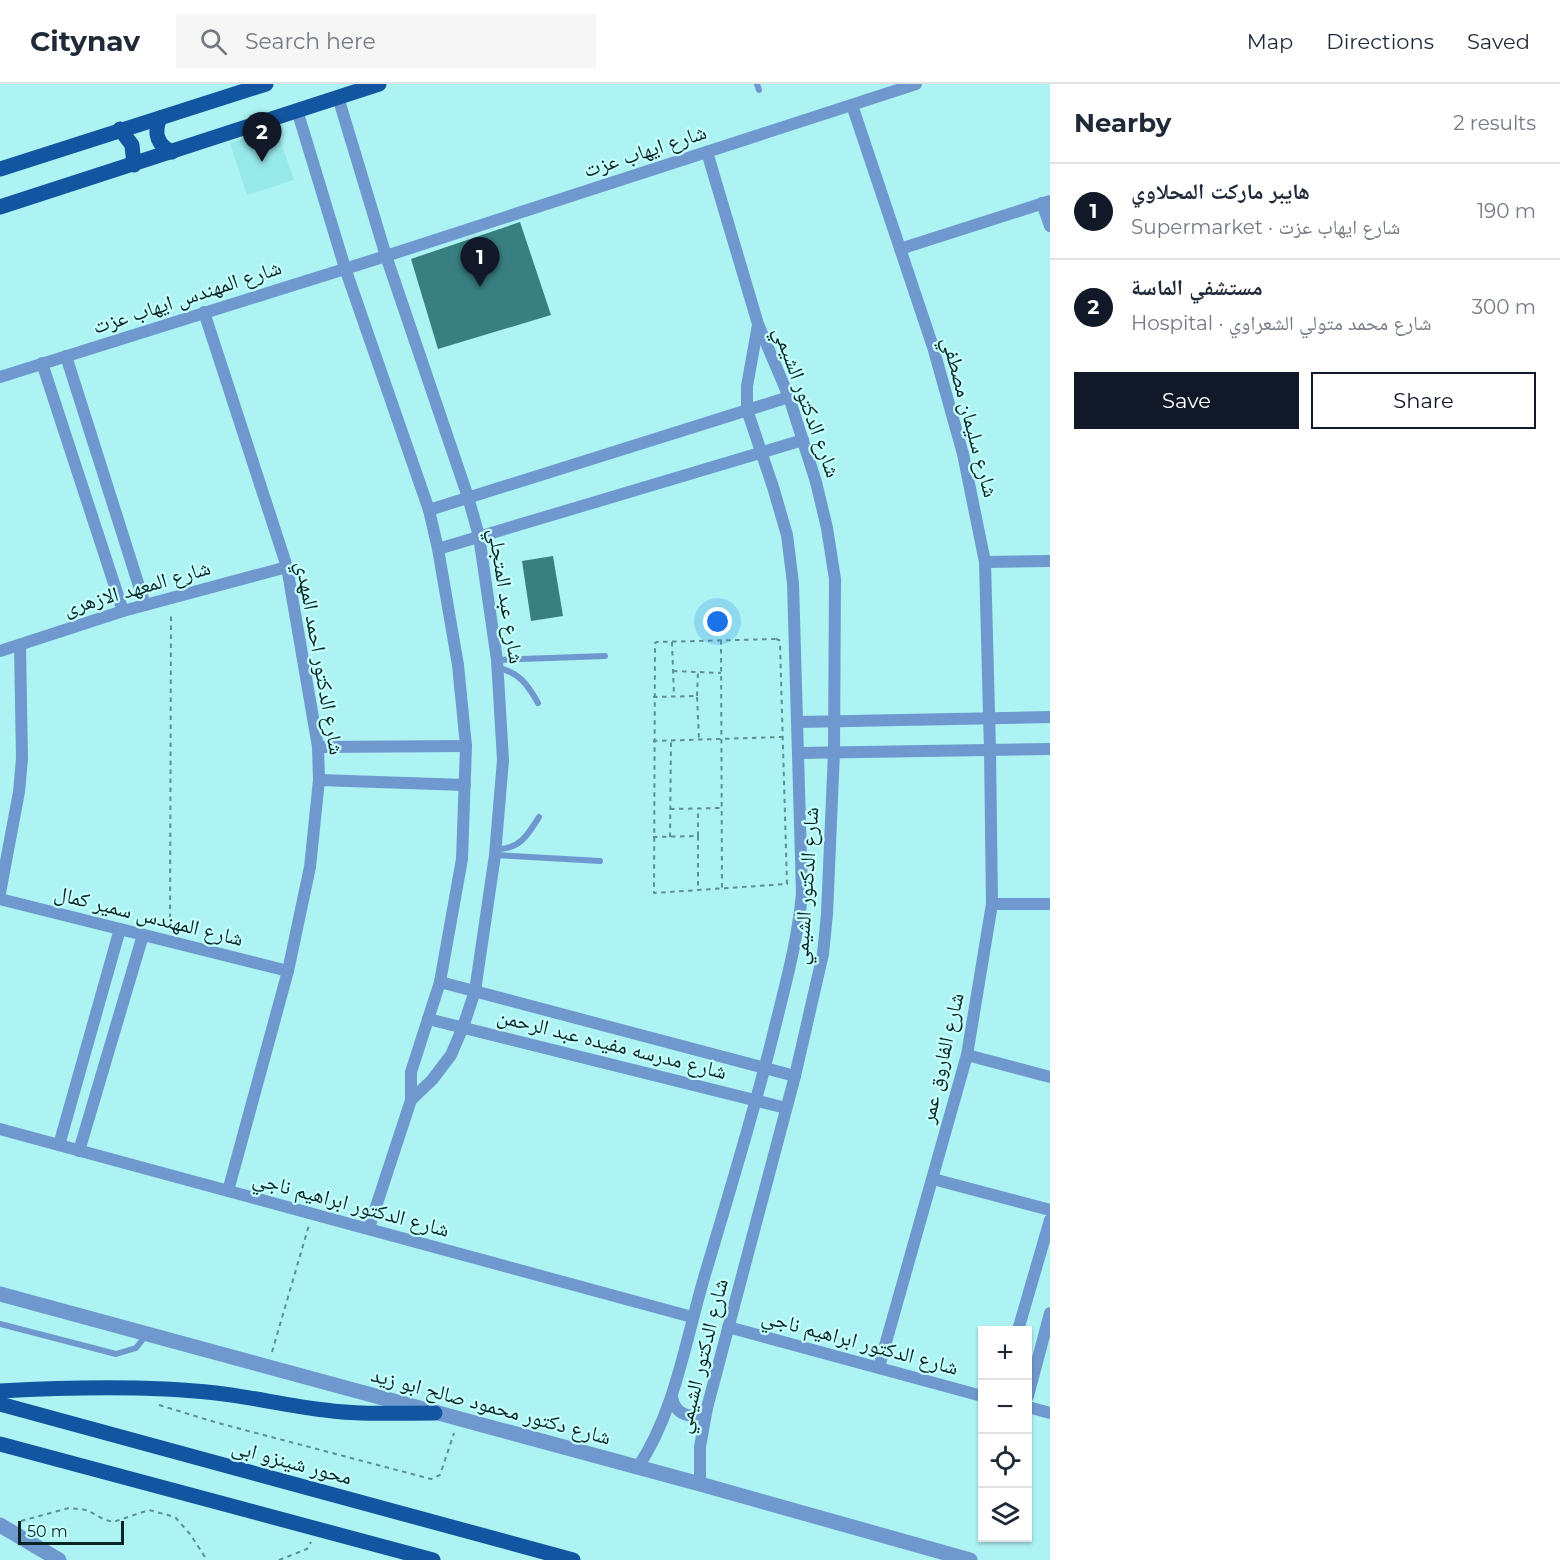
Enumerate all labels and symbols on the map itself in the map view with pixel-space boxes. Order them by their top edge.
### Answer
pin: 2 [242,112,282,162]
street label: شارع ايهاب عزت [580,119,710,183]
pin: 1 [460,238,500,287]
street label: شارع المهندس ايهاب عزت [89,254,285,340]
street label: شارع الدكتور الشيمي [765,323,846,482]
street label: شارع سليمان مصطفي [933,334,1004,501]
street label: شارع عبد المتجلي [479,526,530,666]
street label: شارع المعهد الازهرى [60,555,214,621]
street label: شارع الدكتور احمد المهدي [287,559,350,757]
your location [703,607,732,636]
street label: شارع الدكتور الشيمي [788,806,828,966]
street label: شارع المهندس سمير كمال [52,880,246,952]
street label: شارع الفاروق عمر [914,990,970,1127]
street label: شارع مدرسه مفيده عبد الرحمن [495,1003,729,1085]
street label: شارع الدكتور ابراهيم ناجي [249,1165,452,1246]
street label: شارع الدكتور الشيمي [670,1276,737,1437]
street label: شارع الدكتور ابراهيم ناجي [758,1303,961,1384]
street label: شارع دكتور محمود صالح ابو زيد [368,1361,614,1451]
street label: محور شينزو ابى [229,1433,355,1491]
scale bar [18,1518,124,1546]

